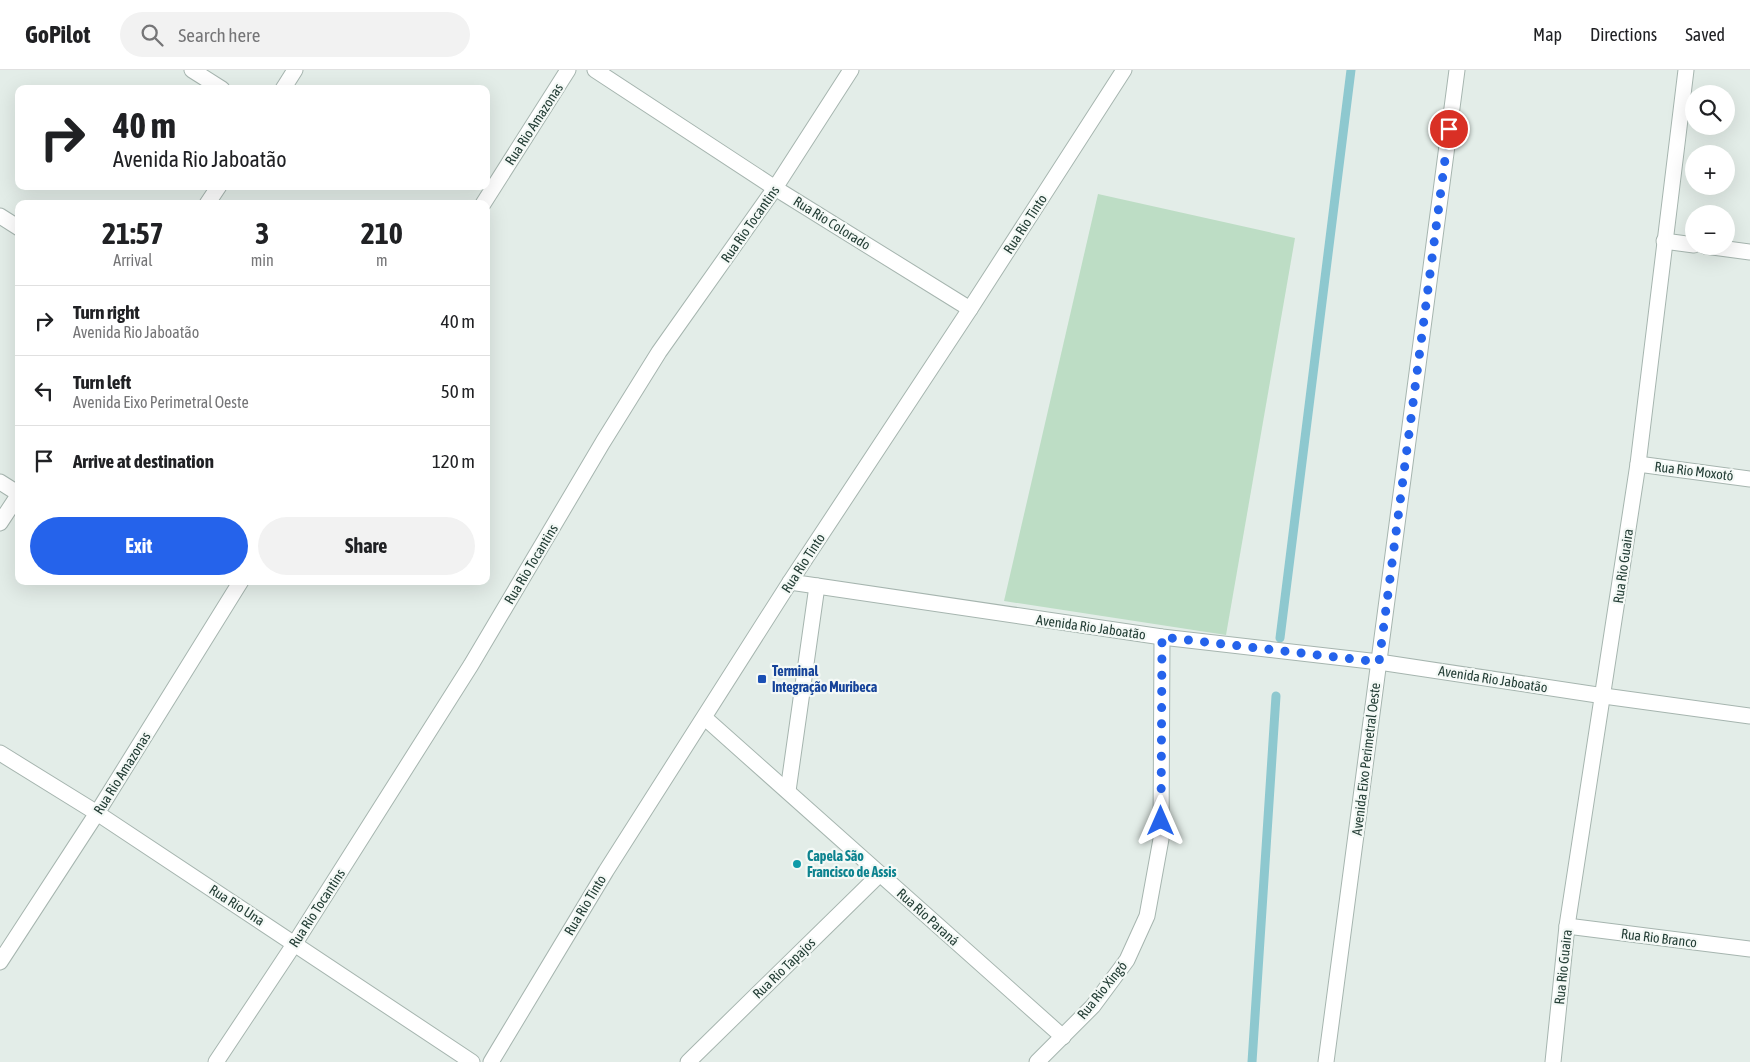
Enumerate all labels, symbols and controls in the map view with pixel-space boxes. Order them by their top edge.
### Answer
search box [120,12,470,57]
text: GoPilot [25,21,90,48]
icon: search [138,21,166,49]
text: Search here [178,24,260,46]
text: Map [1533,24,1562,45]
text: Directions [1590,24,1657,45]
text: Saved [1685,24,1725,45]
street label: Rua Rio Amazonas [502,80,566,168]
map controls [1685,85,1735,255]
button: search [1685,85,1735,135]
icon: right [30,105,95,170]
text: 40 m [113,105,176,145]
pin [1428,108,1470,150]
icon: arrive [1435,115,1463,143]
button: + [1685,145,1735,195]
text: Avenida Rio Jaboatão [113,146,287,172]
street label: Rua Rio Tocantins [718,182,782,266]
street label: Rua Rio Tinto [1000,191,1050,257]
street label: Rua Rio Colorado [791,193,873,253]
button: − [1685,205,1735,255]
text: 21:57 [102,216,164,250]
text: 3 [255,216,269,250]
text: 210 [361,216,403,250]
text: Arrival [113,251,152,269]
text: min [251,251,274,269]
text: m [376,251,388,269]
text: Turn right [73,301,140,323]
icon: right [30,307,58,335]
text: 40 m [441,310,475,332]
text: Avenida Rio Jaboatão [73,323,199,341]
text: Turn left [73,371,131,393]
icon: left [30,377,58,405]
text: 50 m [441,380,475,402]
text: Avenida Eixo Perimetral Oeste [73,393,249,411]
icon: arrive [30,447,58,475]
text: Arrive at destination [73,450,214,472]
text: 120 m [432,450,475,472]
street label: Rua Rio Moxotó [1654,458,1734,484]
button: Exit [30,517,248,575]
button: Share [258,517,475,575]
street label: Rua Rio Tocantins [501,521,561,607]
street label: Rua Rio Guaira [1610,528,1636,604]
street label: Rua Rio Tinto [778,530,828,596]
street label: Avenida Rio Jaboatão [1035,611,1147,643]
street label: Avenida Rio Jaboatão [1437,662,1549,696]
place label: Terminal Integração Muribeca [772,663,878,695]
marker: Terminal Integração Muribeca [756,673,768,685]
street label: Avenida Eixo Perimetral Oeste [1349,682,1383,836]
street label: Rua Rio Amazonas [90,729,154,817]
position arrow [1134,794,1186,846]
place label: Capela São Francisco de Assis [807,848,896,880]
marker: Capela São Francisco de Assis [791,858,803,870]
street label: Rua Rio Tocantins [286,866,348,950]
street label: Rua Rio Tinto [561,872,609,938]
street label: Rua Rio Una [206,881,268,929]
street label: Rua Rio Paraná [894,885,962,949]
street label: Rua Rio Branco [1620,925,1698,951]
street label: Rua Rio Guaira [1551,929,1575,1005]
street label: Rua Rio Tapajos [749,934,819,1002]
street label: Rua Rio Xingó [1074,958,1130,1022]

